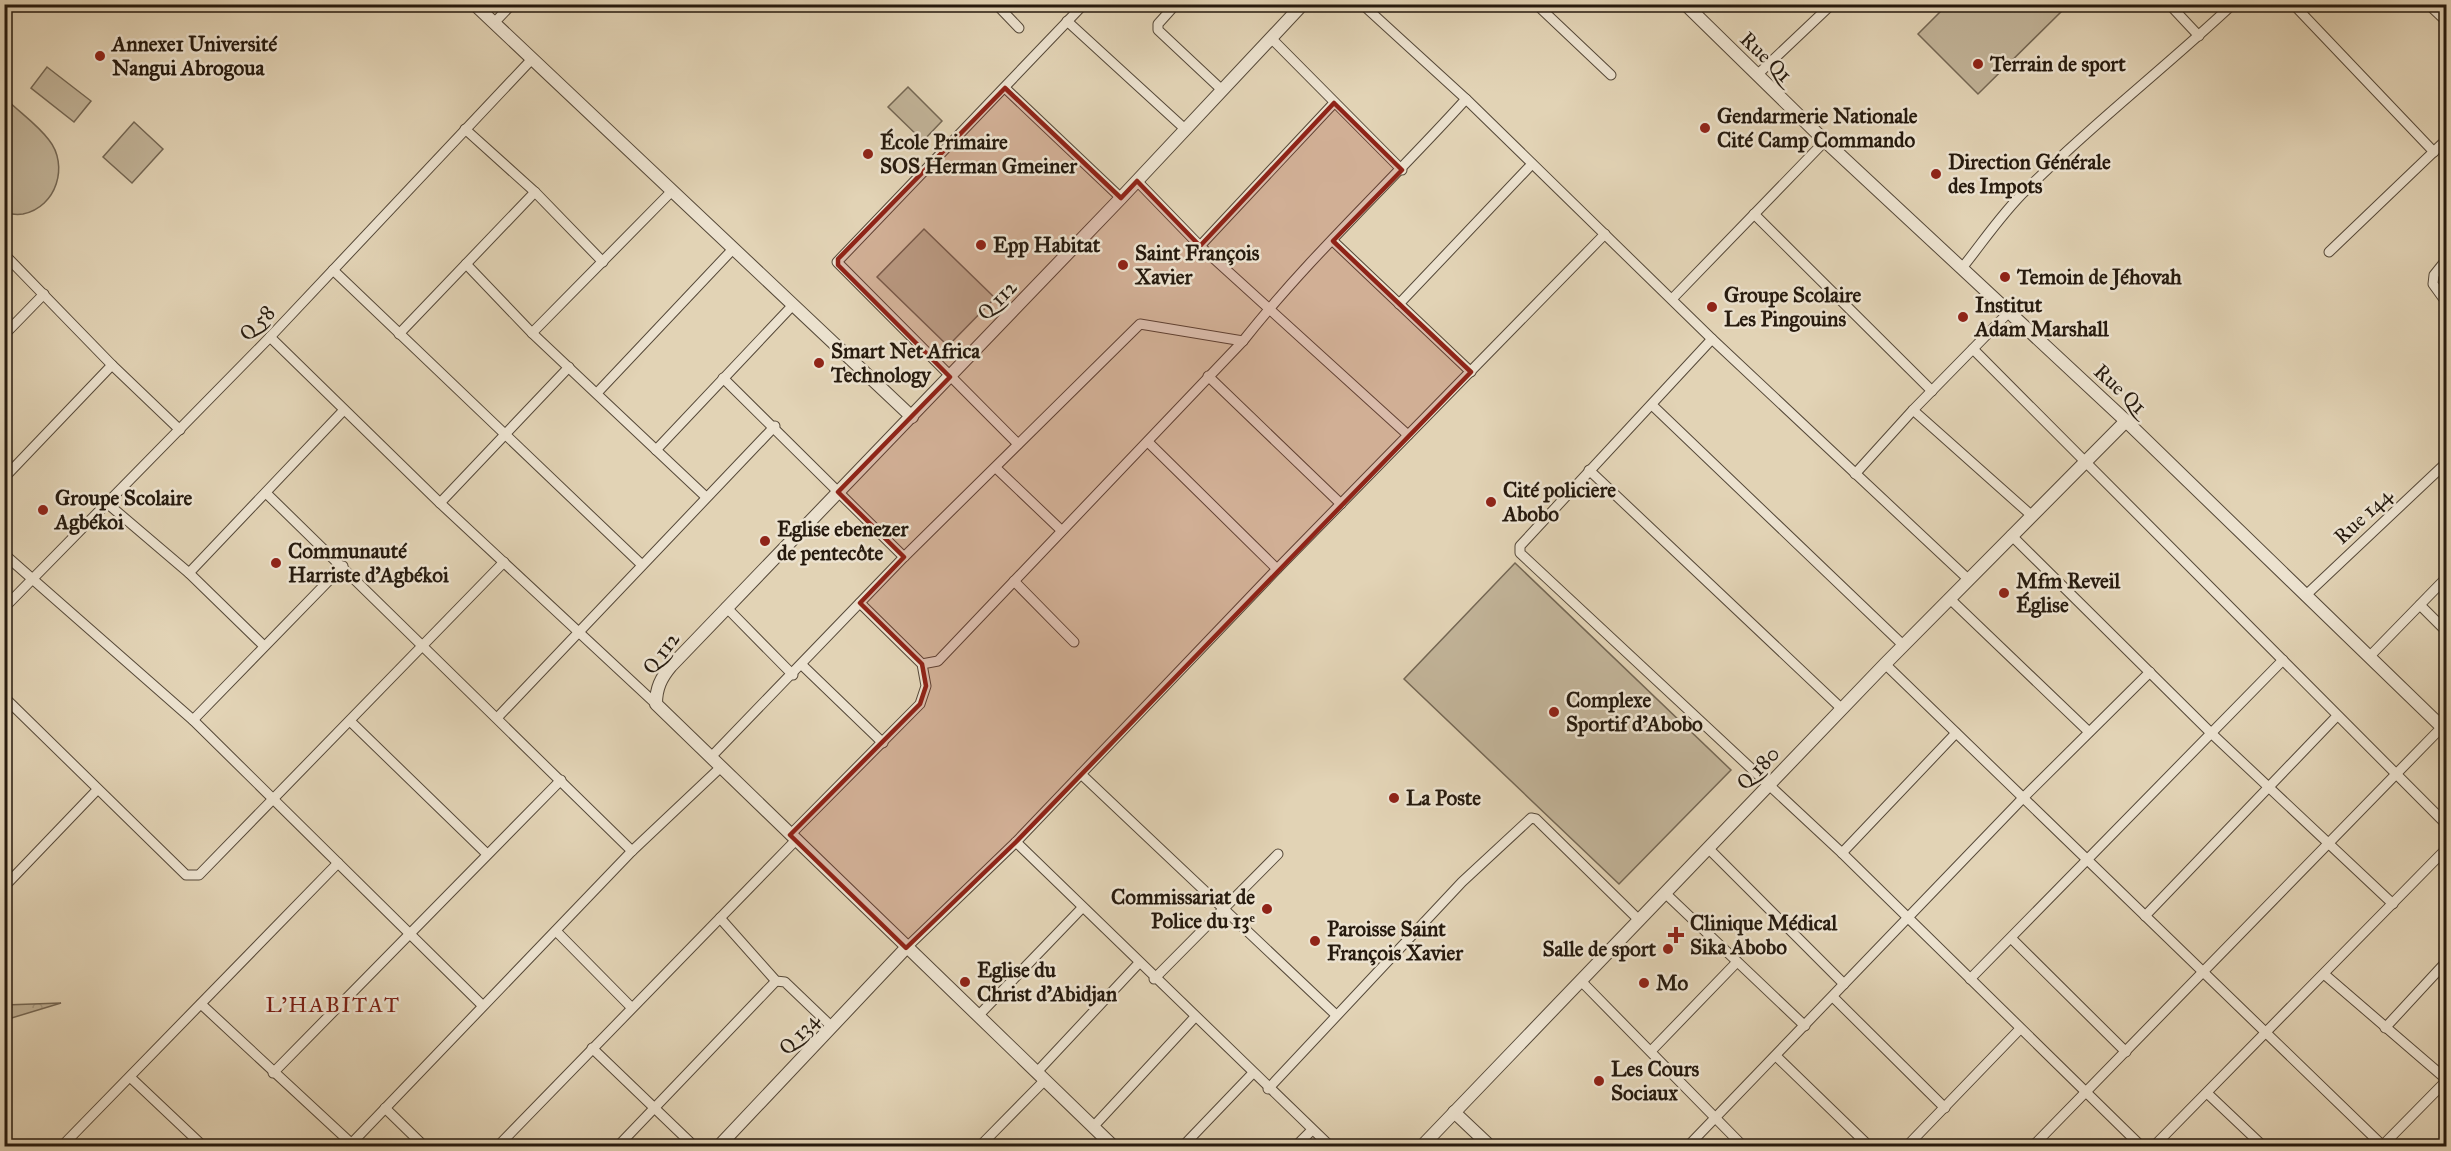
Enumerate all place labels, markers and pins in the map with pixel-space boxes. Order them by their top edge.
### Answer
place label: Annexe1 Université Nangui Abrogoua [110,31,277,81]
marker: Annexe1 Université Nangui Abrogoua [93,49,107,63]
place label: Terrain de sport [1989,51,2126,77]
marker: Terrain de sport [1971,57,1985,71]
place label: Gendarmerie Nationale Cité Camp Commando [1717,103,1918,153]
marker: Gendarmerie Nationale Cité Camp Commando [1698,121,1712,135]
place label: École Primaire SOS Herman Gmeiner [880,128,1078,179]
marker: École Primaire SOS Herman Gmeiner [861,147,875,161]
place label: Direction Générale des Impots [1948,149,2111,199]
marker: Direction Générale des Impots [1929,167,1943,181]
place label: Epp Habitat [993,232,1101,258]
marker: Epp Habitat [974,238,988,252]
place label: Saint François Xavier [1134,240,1260,290]
marker: Saint François Xavier [1116,258,1130,272]
place label: Temoin de Jéhovah [2016,264,2182,291]
marker: Temoin de Jéhovah [1998,270,2012,284]
place label: Groupe Scolaire Les Pingouins [1724,282,1861,332]
place label: Institut Adam Marshall [1973,292,2110,342]
marker: Groupe Scolaire Les Pingouins [1705,300,1719,314]
marker: Institut Adam Marshall [1956,310,1970,324]
place label: Smart Net Africa Technology [830,338,981,388]
marker: Smart Net Africa Technology [812,356,826,370]
place label: Cité policiere Abobo [1501,477,1616,527]
place label: Groupe Scolaire Agbékoi [53,485,192,535]
marker: Cité policiere Abobo [1484,495,1498,509]
marker: Groupe Scolaire Agbékoi [36,503,50,517]
place label: Eglise ebenezer de pentecôte [777,516,909,566]
marker: Eglise ebenezer de pentecôte [758,534,772,548]
place label: Communauté Harriste d’Agbékoi [288,538,449,588]
marker: Communauté Harriste d’Agbékoi [269,556,283,570]
place label: Mfm Reveil Église [2016,568,2122,618]
marker: Mfm Reveil Église [1997,586,2011,600]
place label: Complexe Sportif d'Abobo [1566,687,1703,737]
marker: Complexe Sportif d'Abobo [1547,705,1561,719]
place label: La Poste [1406,785,1481,811]
marker: La Poste [1387,791,1401,805]
place label: Commissariat de Police du 13ᵉ [1111,884,1256,934]
marker: Commissariat de Police du 13ᵉ [1260,902,1274,916]
place label: Clinique Médical Sika Abobo [1690,910,1838,960]
place label: Paroisse Saint François Xavier [1327,916,1464,966]
marker: Clinique Médical Sika Abobo [1667,926,1685,944]
marker: Paroisse Saint François Xavier [1308,934,1322,948]
place label: Salle de sport [1543,936,1657,962]
marker: Salle de sport [1661,942,1675,956]
place label: Eglise du Christ d'Abidjan [977,957,1118,1007]
place label: Mo [1656,970,1688,996]
marker: Eglise du Christ d'Abidjan [958,975,972,989]
marker: Mo [1637,976,1651,990]
place label: Les Cours Sociaux [1611,1056,1700,1106]
marker: Les Cours Sociaux [1592,1074,1606,1088]

